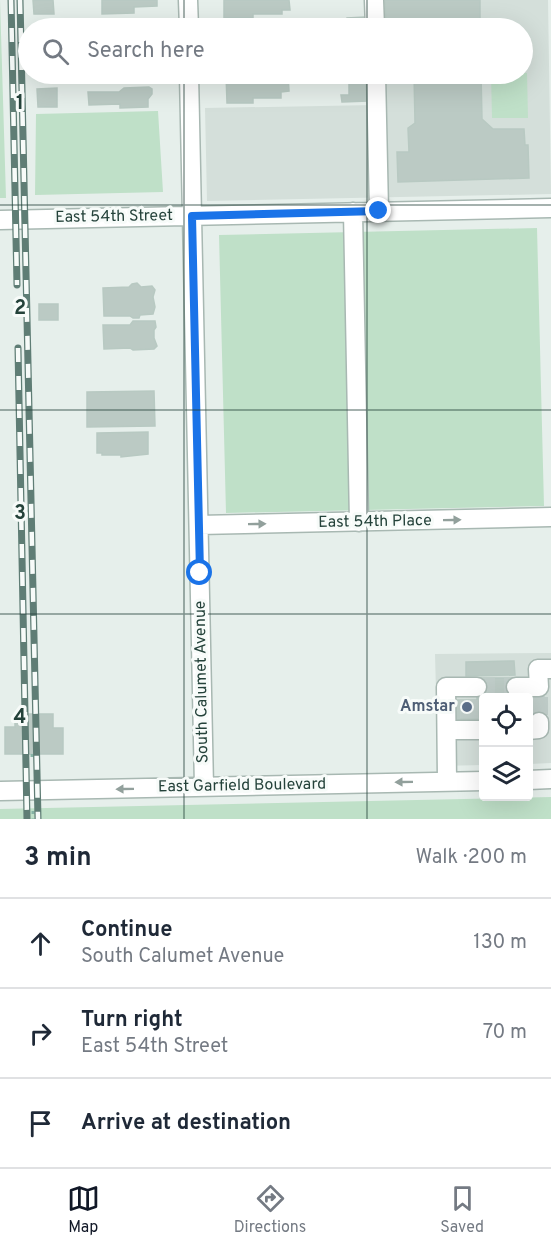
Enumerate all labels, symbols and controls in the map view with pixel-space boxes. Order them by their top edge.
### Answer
search box [18,18,533,84]
icon: search [39,35,72,68]
text: Search here [87,38,205,65]
text: 1 [16,91,24,117]
route end [365,197,391,223]
street label: East 54th Street [55,206,173,228]
text: 2 [14,296,26,322]
text: 3 [14,501,26,527]
street label: East 54th Place [318,511,432,533]
one-way arrow [442,515,461,525]
one-way arrow [248,519,267,529]
route start [186,559,212,585]
street label: South Calumet Avenue [191,600,213,764]
map controls [479,693,533,801]
button: locate [479,693,533,747]
place label: Amstar [400,697,455,717]
marker: Amstar [460,700,474,714]
text: 4 [14,705,26,731]
button: layers [479,747,533,801]
street label: East Garfield Boulevard [158,775,326,797]
one-way arrow [395,777,414,787]
one-way arrow [115,784,134,793]
text: 3 min [24,842,92,875]
text: Walk · 200 m [416,845,527,871]
text: Continue [81,917,172,944]
icon: ahead [24,927,57,960]
text: 130 m [473,930,527,956]
text: South Calumet Avenue [81,944,284,970]
text: Turn right [81,1007,183,1034]
icon: right [24,1017,57,1050]
text: 70 m [483,1020,527,1046]
text: East 54th Street [81,1034,228,1060]
icon: arrive [24,1107,57,1140]
text: Arrive at destination [81,1110,291,1137]
tab: Map [67,1182,100,1238]
tab: Directions [234,1182,306,1238]
tab: Saved [440,1182,484,1238]

